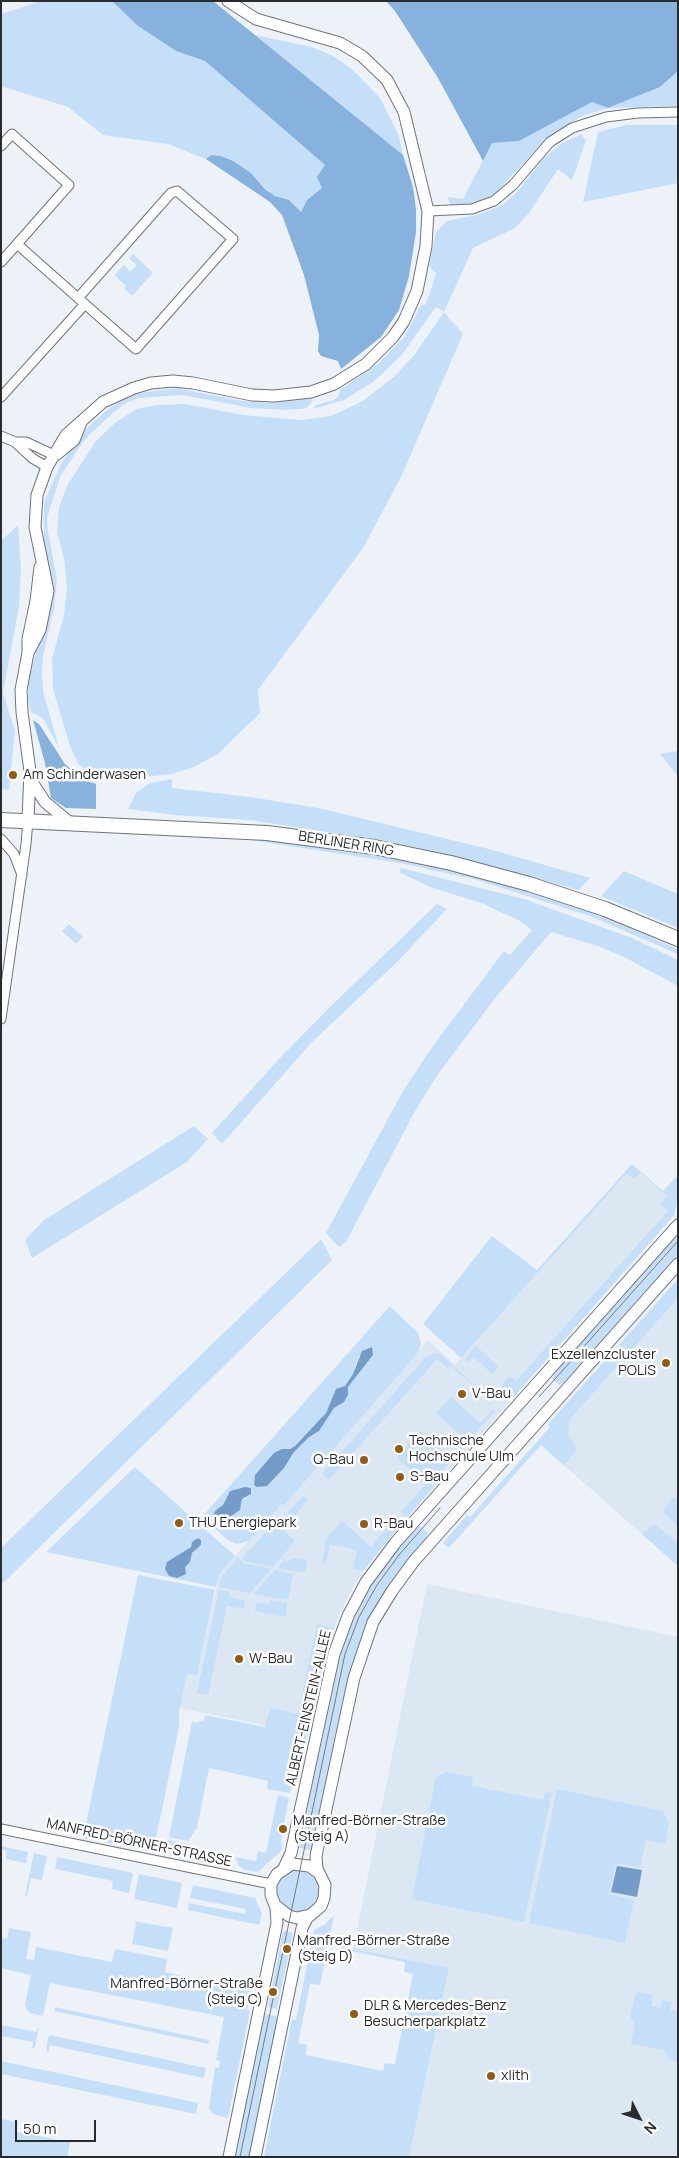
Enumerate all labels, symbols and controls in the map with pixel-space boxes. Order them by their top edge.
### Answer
place label: Am Schinderwasen [23,767,146,783]
marker: Am Schinderwasen [7,769,19,781]
street label: BERLINER RING [297,828,395,860]
place label: Exzellenzcluster POLiS [551,1347,656,1380]
marker: Exzellenzcluster POLiS [660,1357,672,1369]
place label: V-Bau [472,1386,511,1402]
marker: V-Bau [456,1388,468,1400]
place label: Technische Hochschule Ulm [409,1433,514,1465]
marker: Technische Hochschule Ulm [393,1443,405,1455]
place label: Q-Bau [313,1452,354,1468]
marker: Q-Bau [358,1454,370,1466]
place label: S-Bau [410,1469,449,1485]
marker: S-Bau [394,1471,406,1483]
place label: THU Energiepark [189,1515,296,1531]
place label: R-Bau [374,1516,413,1532]
marker: THU Energiepark [173,1517,185,1529]
marker: R-Bau [358,1518,370,1530]
street label: ALBERT-EINSTEIN-ALLEE [283,1629,335,1787]
place label: W-Bau [249,1651,293,1667]
marker: W-Bau [233,1653,245,1665]
place label: Manfred-Börner-Straße (Steig A) [293,1813,446,1845]
street label: MANFRED-BÖRNER-STRASSE [45,1815,233,1871]
marker: Manfred-Börner-Straße (Steig A) [277,1823,289,1835]
place label: Manfred-Börner-Straße (Steig D) [297,1933,450,1965]
marker: Manfred-Börner-Straße (Steig D) [281,1943,293,1955]
place label: Manfred-Börner-Straße (Steig C) [110,1976,263,2008]
marker: Manfred-Börner-Straße (Steig C) [267,1986,279,1998]
place label: DLR & Mercedes-Benz Besucherparkplatz [364,1998,507,2030]
marker: DLR & Mercedes-Benz Besucherparkplatz [348,2008,360,2020]
place label: xlith [501,2068,529,2084]
marker: xlith [485,2070,497,2082]
north arrow [614,2093,664,2143]
scale bar [18,2110,99,2142]
text: 50 m [23,2118,57,2139]
text: N [640,2118,661,2138]

